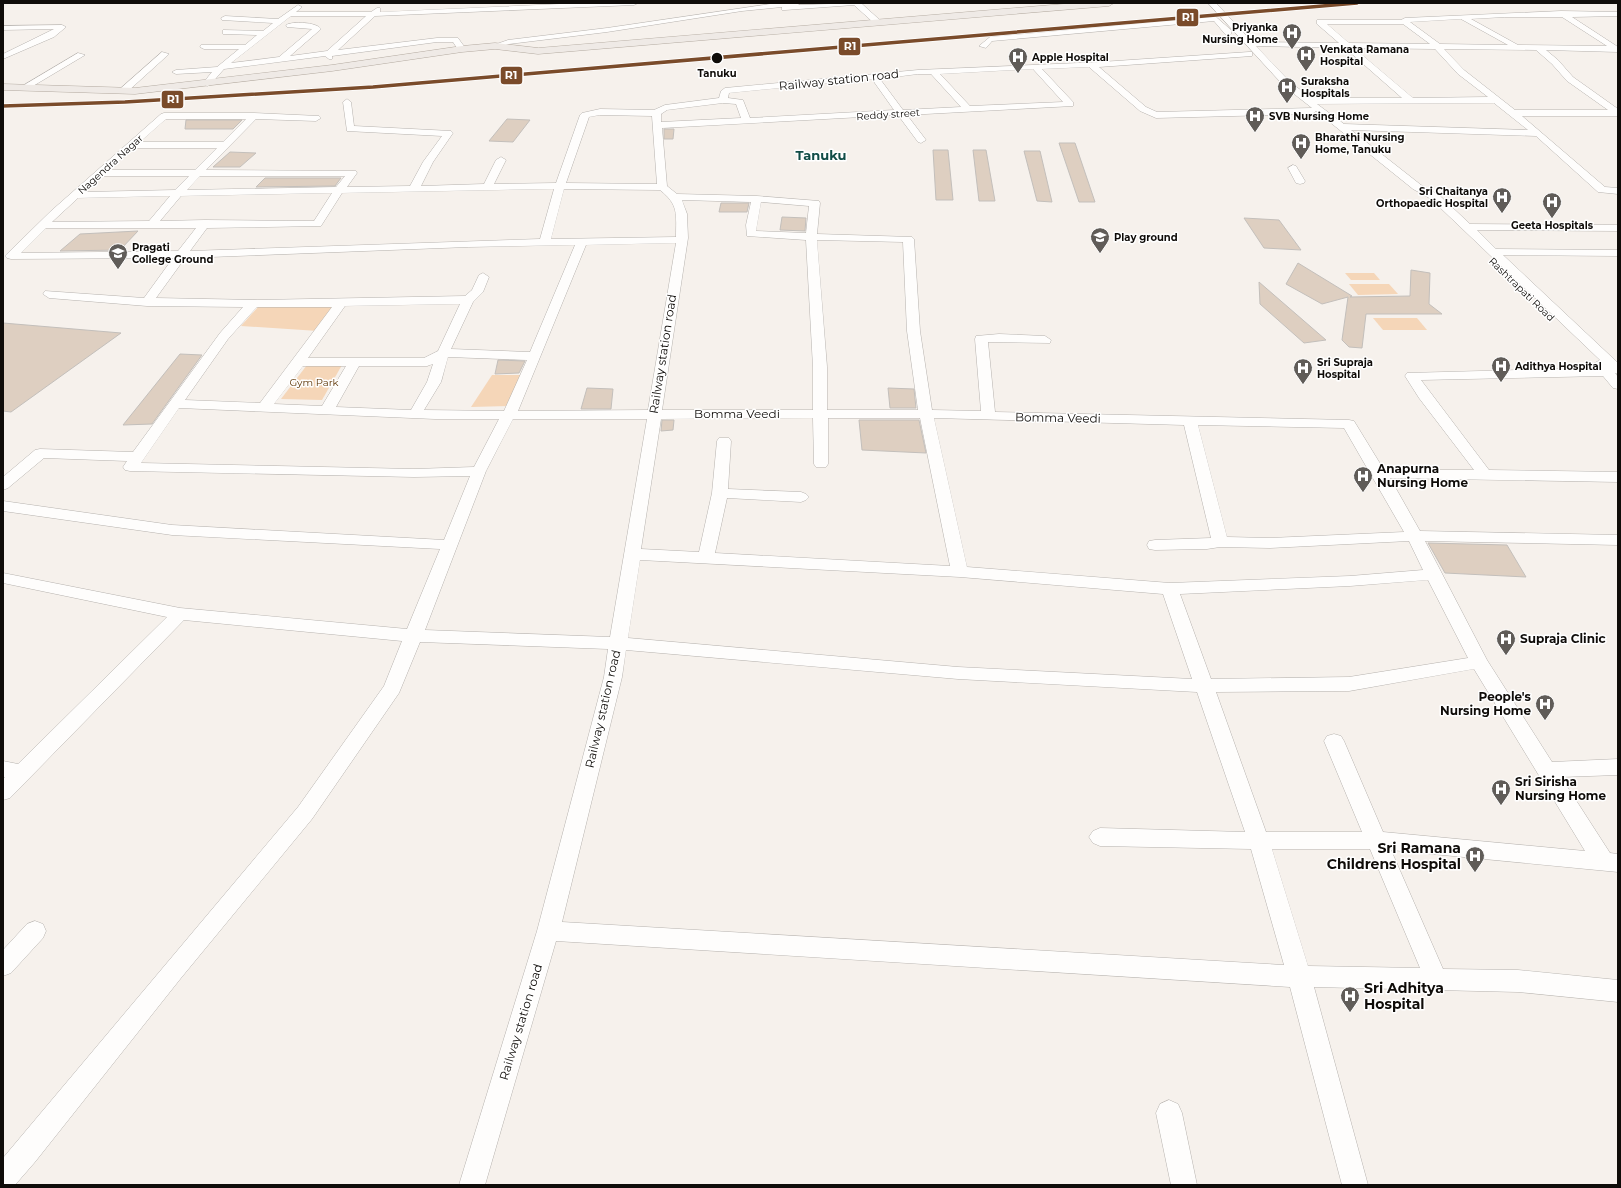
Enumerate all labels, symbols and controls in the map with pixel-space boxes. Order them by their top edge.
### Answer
line badge: R1 [1176,8,1199,27]
text: R1 [1182,10,1194,24]
place label: Priyanka Nursing Home [1202,21,1278,46]
hospital icon: Priyanka Nursing Home [1281,22,1303,50]
line badge: R1 [838,37,861,56]
text: R1 [844,39,856,53]
place label: Venkata Ramana Hospital [1319,43,1409,68]
hospital icon: Venkata Ramana Hospital [1295,44,1317,72]
hospital icon: Apple Hospital [1007,46,1029,74]
marker: Tanuku [710,51,724,65]
place label: Apple Hospital [1031,51,1109,64]
line badge: R1 [500,66,523,85]
street label: Railway station road [778,66,900,93]
place label: Tanuku [697,67,737,80]
text: R1 [505,68,517,82]
place label: Suraksha Hospitals [1301,75,1350,100]
hospital icon: Suraksha Hospitals [1276,76,1298,104]
line badge: R1 [161,90,184,109]
text: R1 [167,92,179,106]
hospital icon: SVB Nursing Home [1244,105,1266,133]
street label: Reddy street [856,106,920,123]
place label: SVB Nursing Home [1269,110,1369,123]
place label: Bharathi Nursing Home, Tanuku [1315,131,1404,156]
street label: Nagendra Nagar [75,132,146,197]
hospital icon: Bharathi Nursing Home, Tanuku [1290,132,1312,160]
district label: Tanuku [796,147,846,163]
place label: Sri Chaitanya Orthopaedic Hospital [1376,185,1488,210]
hospital icon: Sri Chaitanya Orthopaedic Hospital [1491,186,1513,214]
hospital icon: Geeta Hospitals [1541,191,1563,219]
place label: Geeta Hospitals [1511,219,1594,232]
school or university icon: Play ground [1089,226,1111,254]
place label: Play ground [1114,231,1178,244]
place label: Pragati College Ground [132,241,213,266]
school or university icon: Pragati College Ground [107,242,129,270]
street label: Rashtrapati Road [1486,255,1557,324]
street label: Railway station road [646,293,679,415]
hospital icon: Adithya Hospital [1490,355,1512,383]
place label: Sri Supraja Hospital [1317,356,1373,381]
hospital icon: Sri Supraja Hospital [1292,357,1314,385]
place label: Adithya Hospital [1514,360,1602,373]
park label: Gym Park [289,376,339,389]
street label: Bomma Veedi [694,406,780,421]
street label: Bomma Veedi [1015,409,1101,426]
place label: Anapurna Nursing Home [1376,461,1468,490]
hospital icon: Anapurna Nursing Home [1352,465,1374,493]
hospital icon: Supraja Clinic [1495,628,1517,656]
place label: Supraja Clinic [1520,631,1606,646]
street label: Railway station road [582,648,623,769]
place label: People's Nursing Home [1440,689,1532,718]
hospital icon: People's Nursing Home [1534,693,1556,721]
place label: Sri Sirisha Nursing Home [1515,774,1606,803]
hospital icon: Sri Sirisha Nursing Home [1490,778,1512,806]
place label: Sri Ramana Childrens Hospital [1327,839,1461,873]
hospital icon: Sri Ramana Childrens Hospital [1464,845,1486,873]
street label: Railway station road [496,962,545,1082]
place label: Sri Adhitya Hospital [1364,979,1444,1013]
hospital icon: Sri Adhitya Hospital [1339,985,1361,1013]

